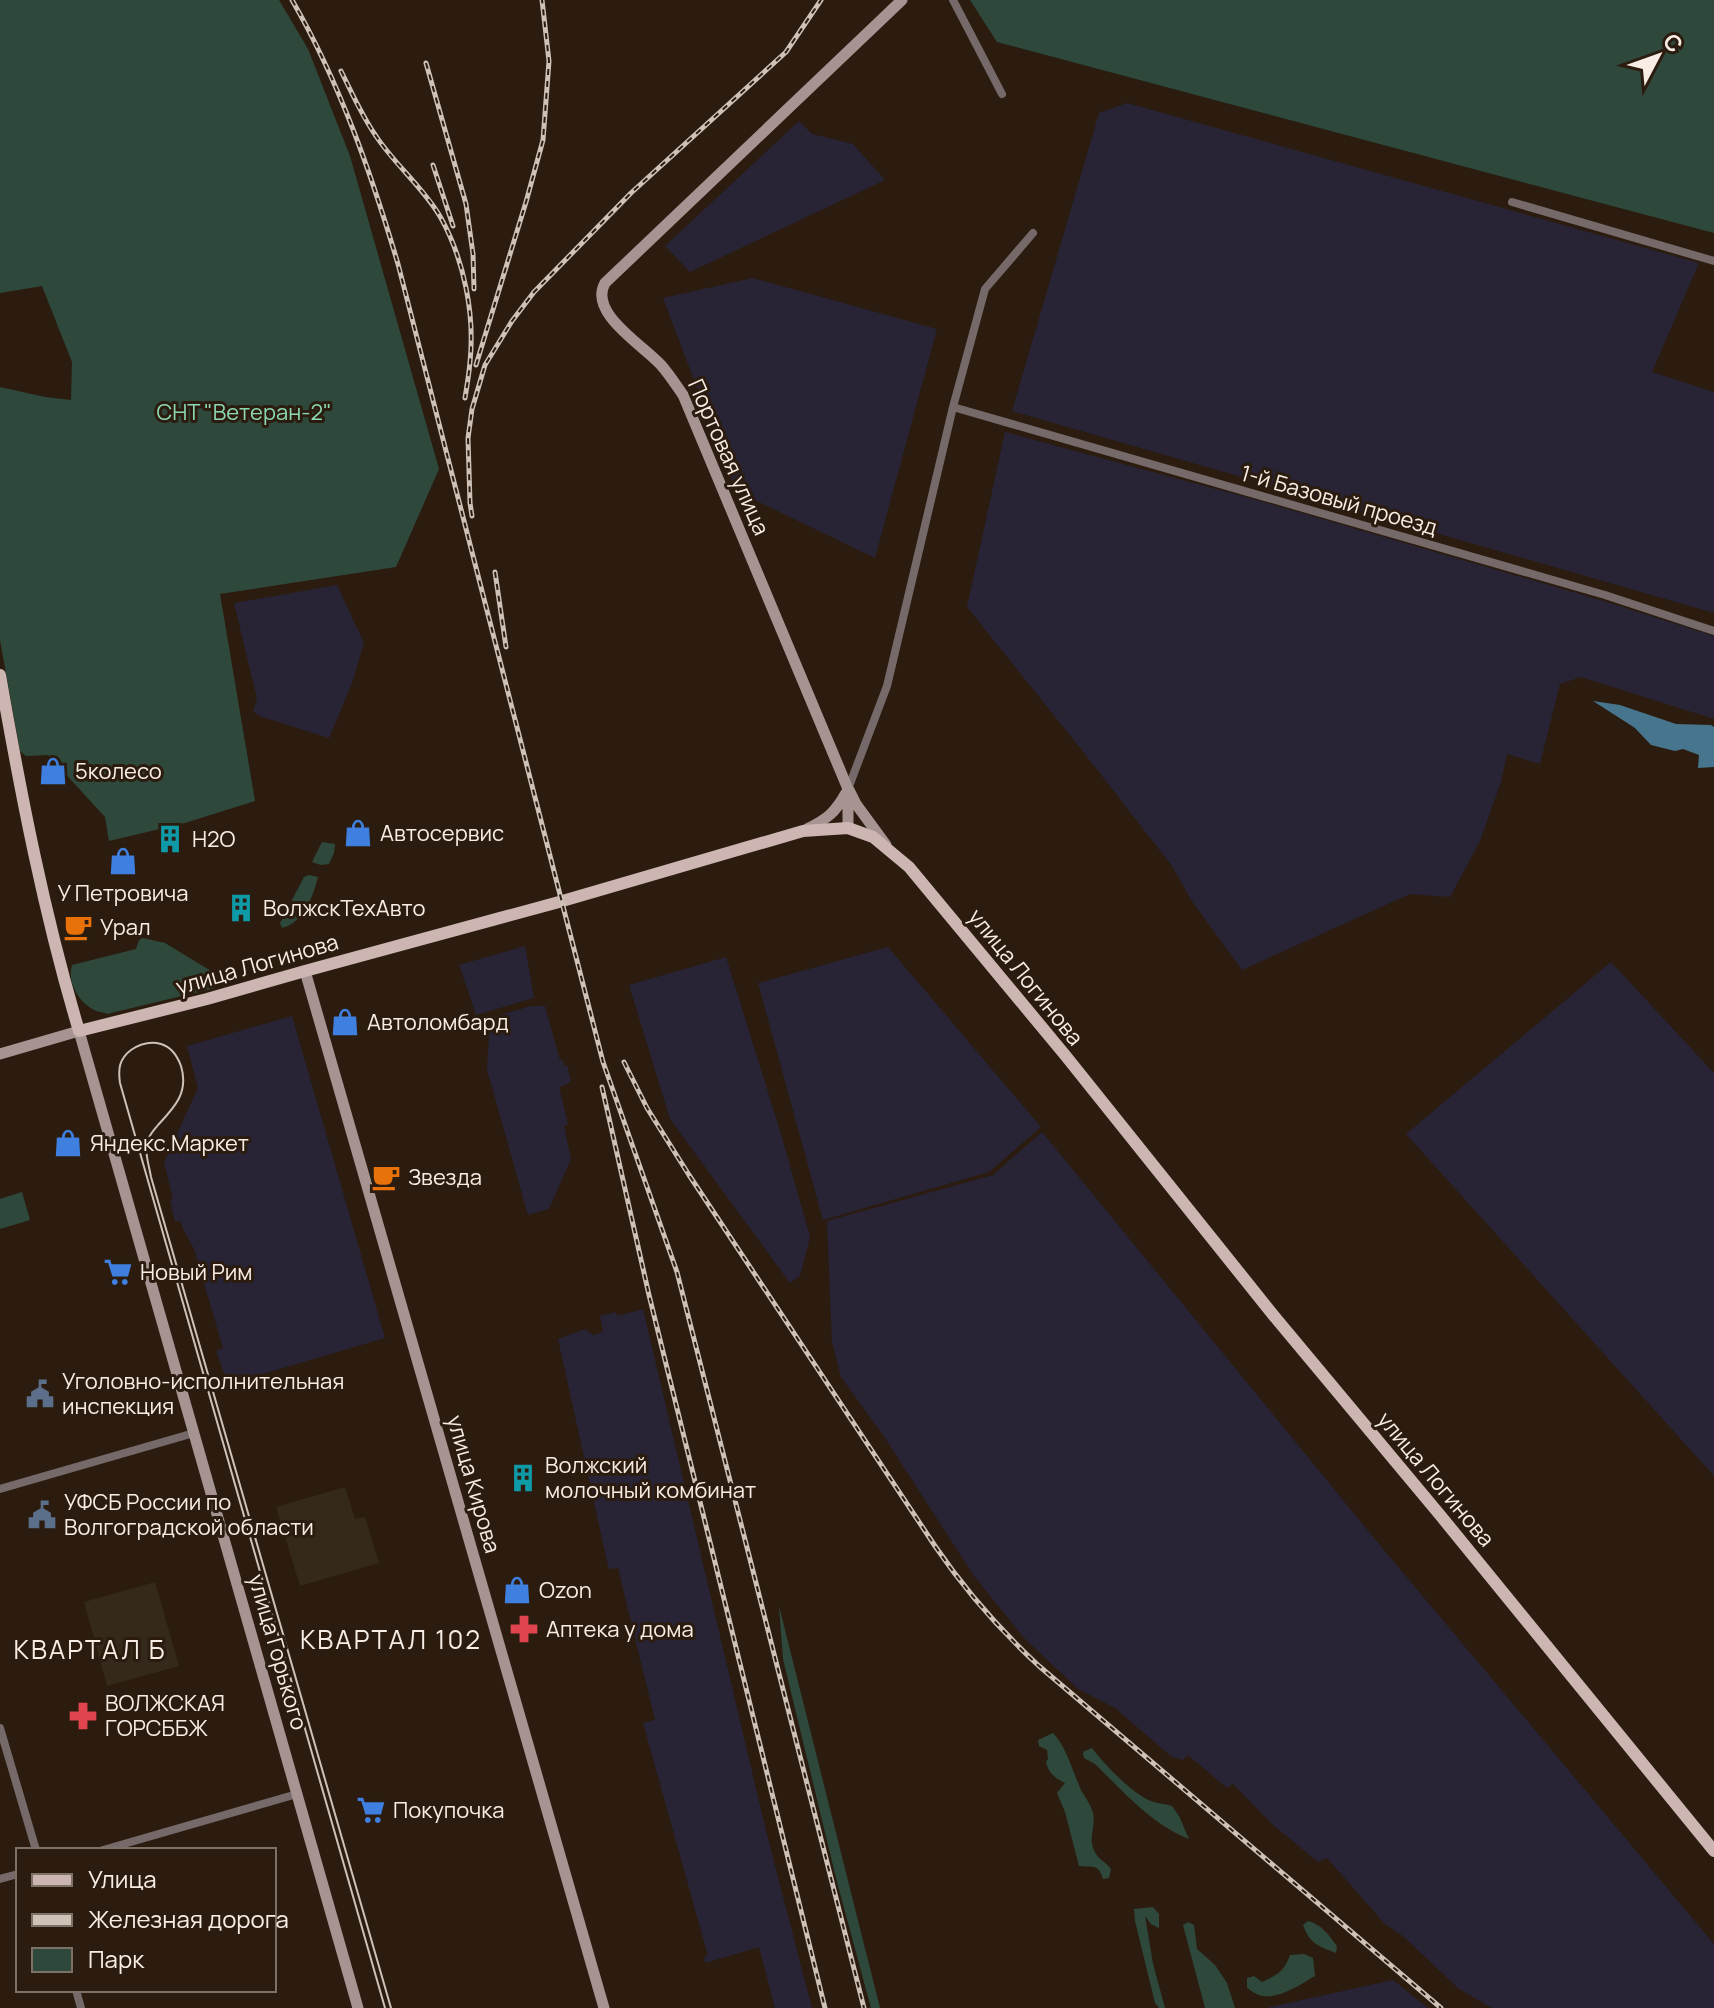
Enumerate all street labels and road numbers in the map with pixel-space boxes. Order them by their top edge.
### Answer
street label: Портовая улица [681,374,777,540]
street label: 1-й Базовый проезд [1237,458,1441,542]
street label: улица Логинова [962,902,1090,1052]
street label: улица Логинова [172,926,342,1002]
street label: улица Логинова [1371,1405,1501,1553]
street label: улица Кирова [440,1412,508,1556]
street label: улица Горького [241,1570,315,1734]

